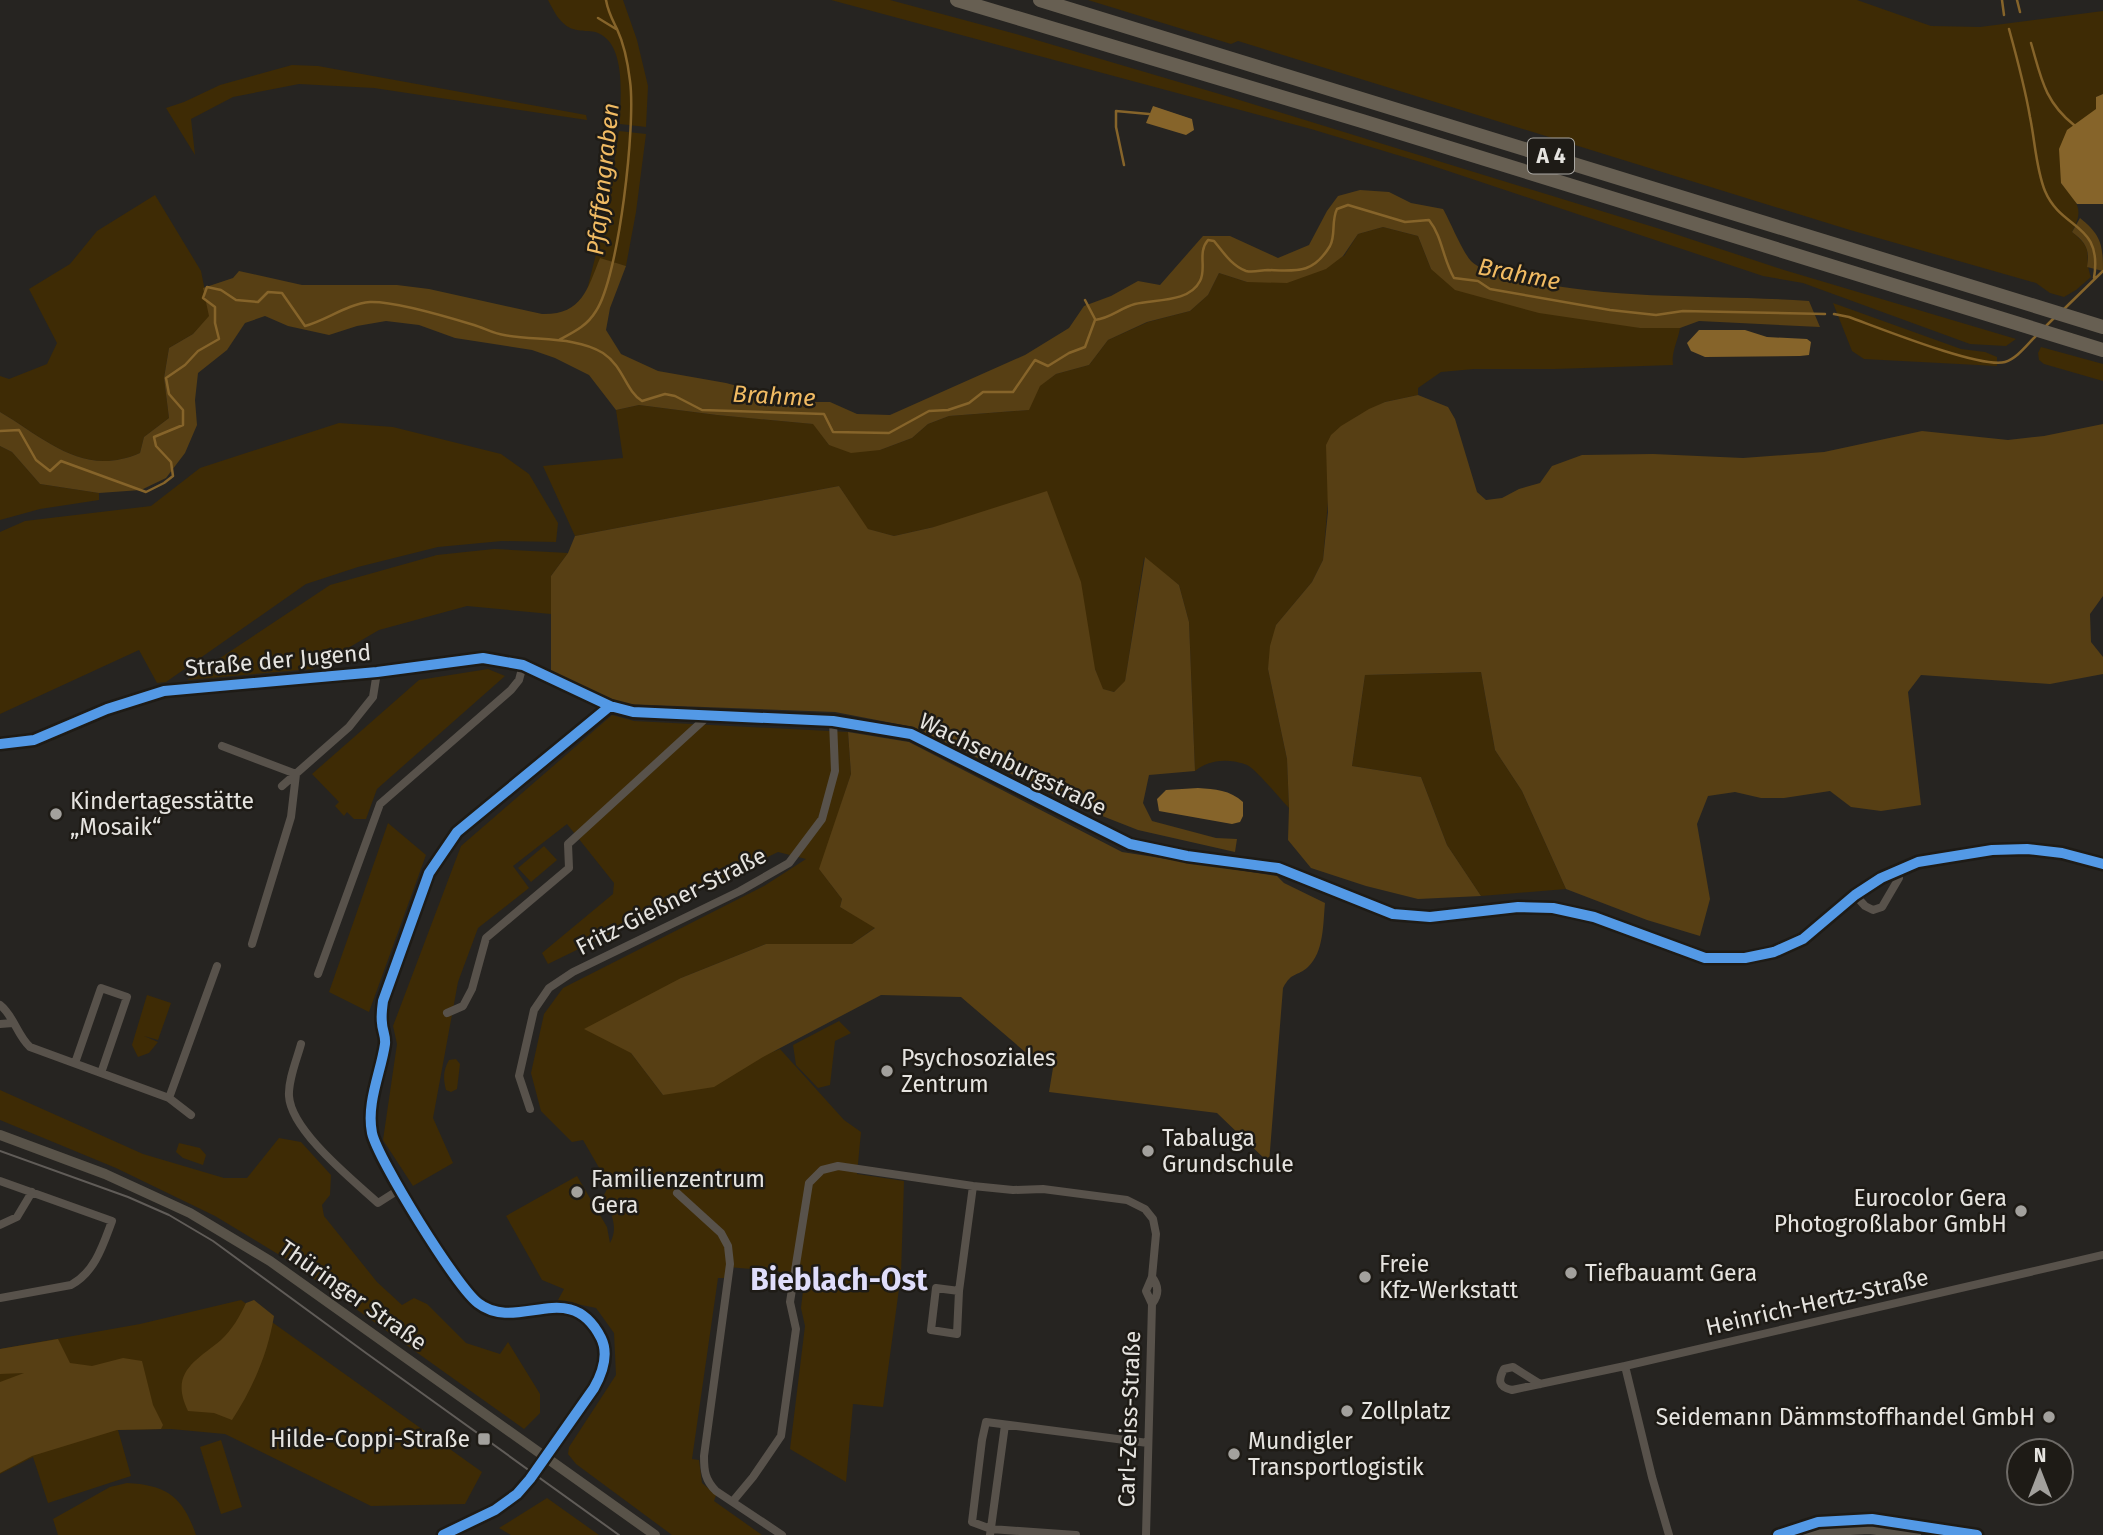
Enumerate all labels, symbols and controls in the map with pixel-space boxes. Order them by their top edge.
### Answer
water label: Pfaffengraben [581,101,625,257]
road number: A 4 [1528,138,1574,174]
water label: Brahme [1475,252,1563,296]
water label: Brahme [732,380,816,412]
street label: Straße der Jugend [184,638,372,682]
street label: Wachsenburgstraße [915,706,1111,822]
place label: Kindertagesstätte „Mosaik“ [70,787,254,841]
marker: Kindertagesstätte „Mosaik“ [48,806,64,822]
street label: Fritz-Gießner-Straße [571,841,771,961]
place label: Psychosoziales Zentrum [901,1044,1056,1098]
marker: Psychosoziales Zentrum [879,1063,895,1079]
place label: Tabaluga Grundschule [1162,1124,1294,1178]
marker: Tabaluga Grundschule [1140,1143,1156,1159]
place label: Familienzentrum Gera [591,1165,765,1219]
marker: Familienzentrum Gera [569,1184,585,1200]
place label: Eurocolor Gera Photogroßlabor GmbH [1774,1184,2007,1238]
marker: Eurocolor Gera Photogroßlabor GmbH [2013,1203,2029,1219]
street label: Thüringer Straße [274,1234,432,1356]
place label: Freie Kfz-Werkstatt [1379,1250,1519,1304]
place label: Tiefbauamt Gera [1585,1259,1757,1287]
district label: Bieblach-Ost [750,1262,928,1298]
street label: Heinrich-Hertz-Straße [1703,1263,1931,1341]
marker: Tiefbauamt Gera [1563,1265,1579,1281]
marker: Freie Kfz-Werkstatt [1357,1269,1373,1285]
street label: Carl-Zeiss-Straße [1112,1330,1146,1508]
place label: Zollplatz [1361,1397,1451,1425]
marker: Zollplatz [1339,1403,1355,1419]
place label: Seidemann Dämmstoffhandel GmbH [1656,1403,2035,1431]
marker: Seidemann Dämmstoffhandel GmbH [2041,1409,2057,1425]
place label: Hilde-Coppi-Straße [270,1425,470,1453]
place label: Mundigler Transportlogistik [1248,1427,1424,1481]
marker: Hilde-Coppi-Straße [476,1431,492,1447]
north arrow [2005,1437,2075,1507]
text: N [2034,1444,2046,1467]
marker: Mundigler Transportlogistik [1226,1446,1242,1462]

